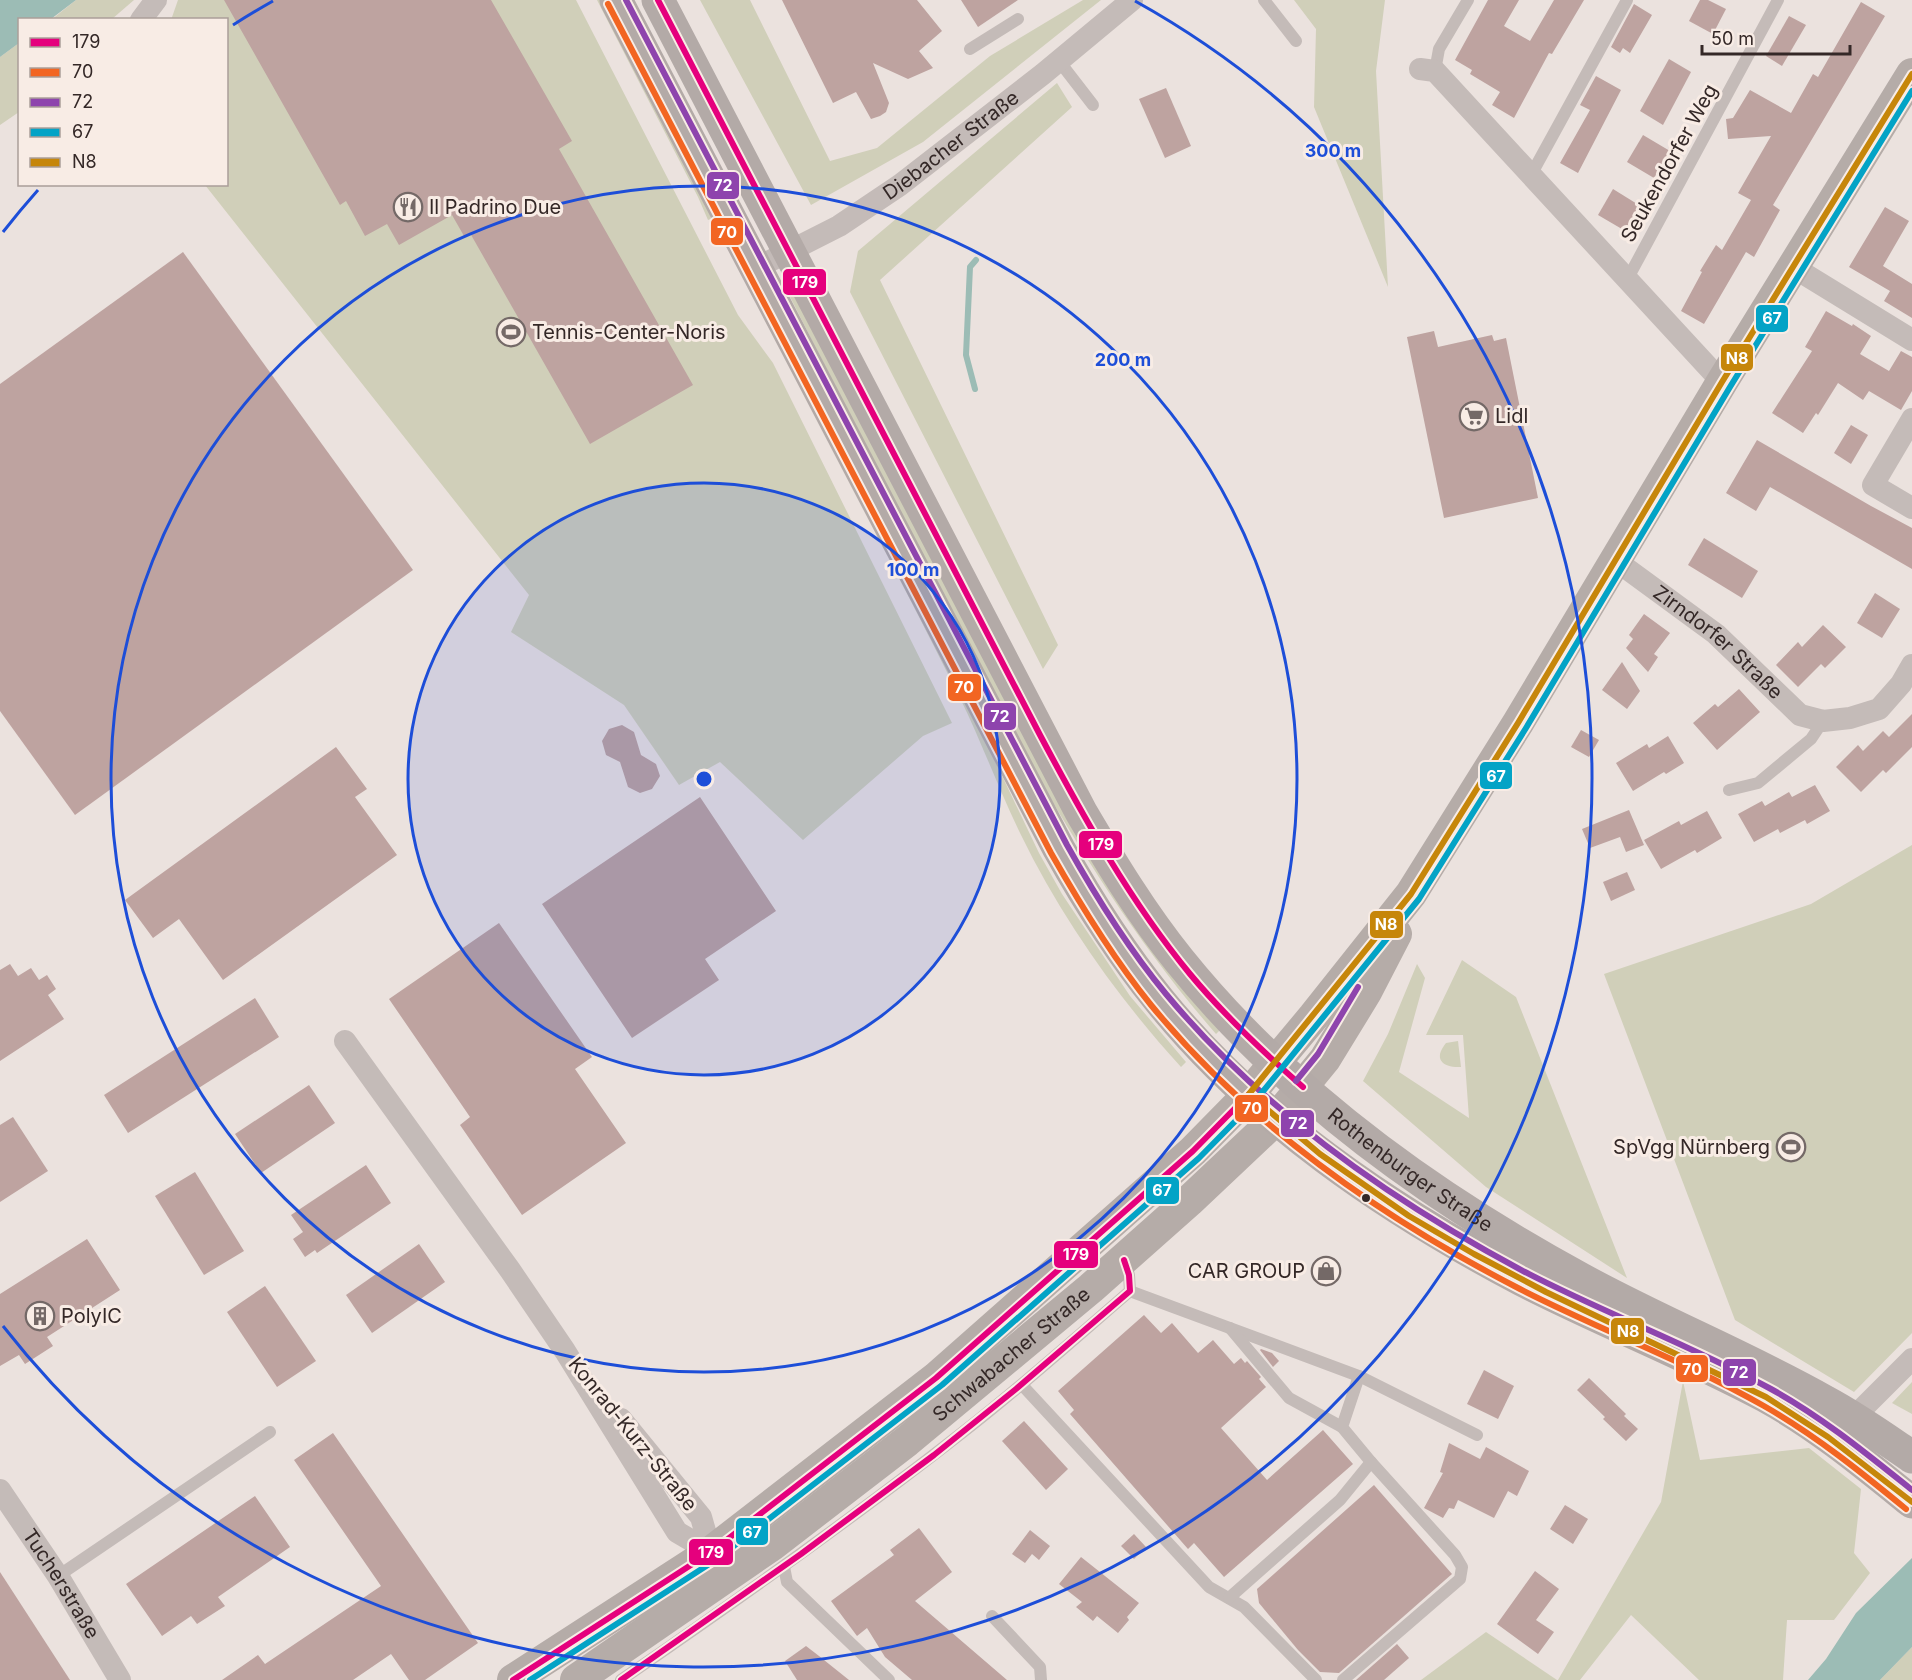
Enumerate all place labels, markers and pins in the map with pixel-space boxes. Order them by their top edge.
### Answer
restaurant icon: Il Padrino Due [392,191,424,223]
place label: Il Padrino Due [429,195,561,219]
sports icon: Tennis-Center-Noris [495,316,527,348]
place label: Tennis-Center-Noris [532,320,726,344]
supermarket icon: Lidl [1458,400,1490,432]
place label: Lidl [1495,404,1528,428]
centre of rings [694,769,714,789]
sports icon: SpVgg Nürnberg [1775,1131,1807,1163]
place label: SpVgg Nürnberg [1613,1135,1770,1159]
unlabelled marker [1360,1192,1372,1204]
shop icon: CAR GROUP [1310,1255,1342,1287]
place label: CAR GROUP [1188,1259,1305,1283]
building icon: PolyIC [24,1300,56,1332]
place label: PolyIC [61,1304,122,1328]

